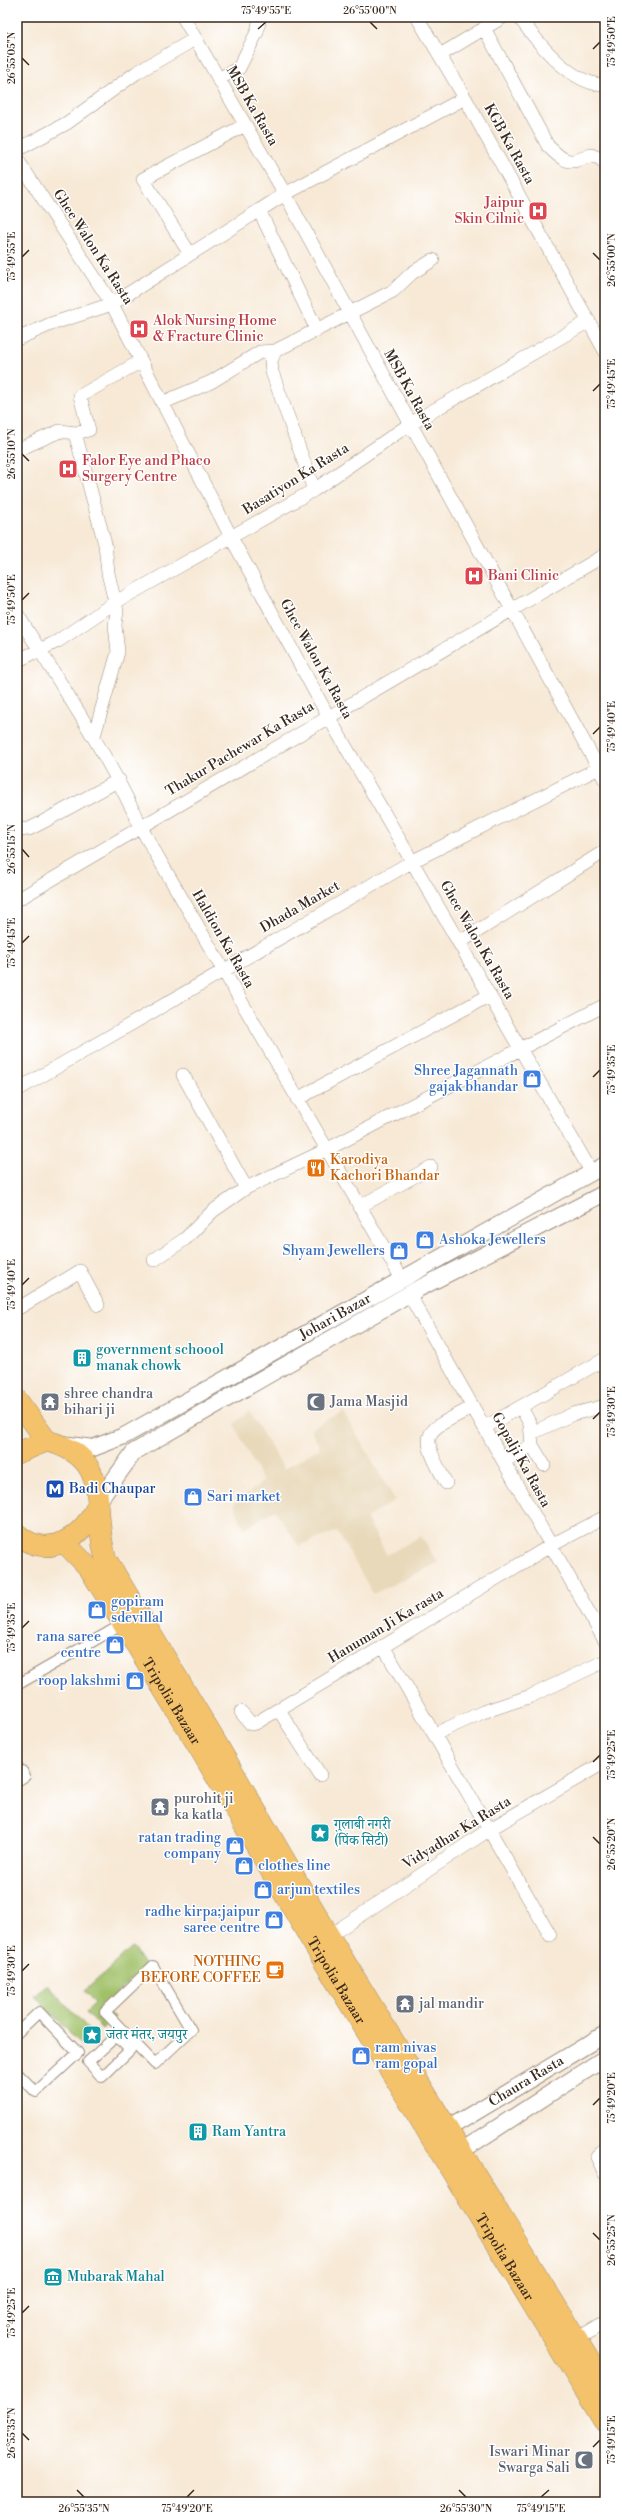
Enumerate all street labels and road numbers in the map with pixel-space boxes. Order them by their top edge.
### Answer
street label: MSB Ka Rasta [222,63,283,150]
street label: KGB Ka Rasta [480,101,539,188]
street label: Ghee Walon Ka Rasta [49,186,138,309]
street label: MSB Ka Rasta [379,347,439,434]
street label: Basatiyon Ka Rasta [239,439,353,519]
street label: Ghee Walon Ka Rasta [276,596,357,723]
street label: Thakur Pachewar Ka Rasta [162,697,318,801]
street label: Dhada Market [257,877,343,937]
street label: Ghee Walon Ka Rasta [436,877,519,1003]
street label: Haldion Ka Rasta [188,887,259,992]
street label: Johari Bazar [295,1289,375,1345]
street label: Gopalji Ka Rasta [487,1409,555,1512]
street label: Hanuman Ji Ka rasta [325,1584,448,1668]
street label: Tripolia Bazaar [138,1655,205,1749]
street label: Vidyadhar Ka Rasta [399,1792,515,1874]
street label: Tripolia Bazaar [302,1934,369,2028]
street label: Chaura Rasta [485,2051,568,2111]
street label: Tripolia Bazaar [471,2211,538,2304]

